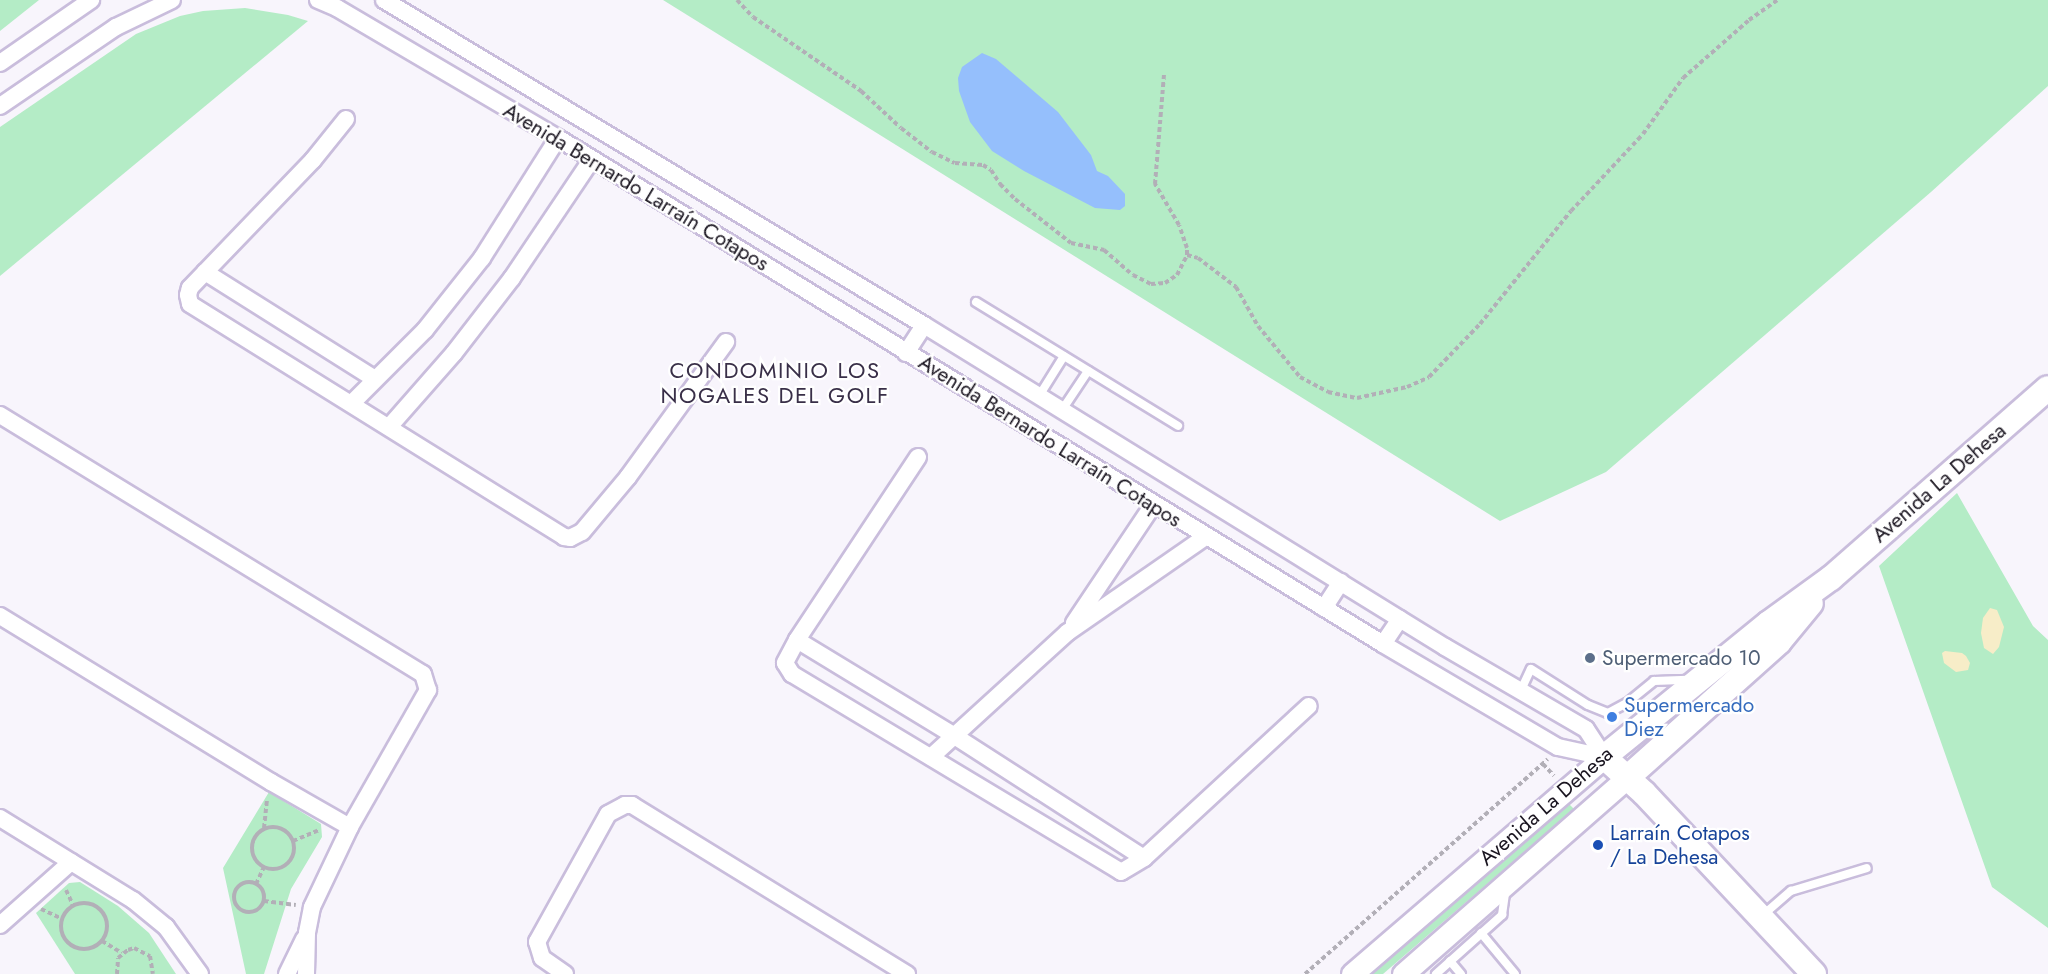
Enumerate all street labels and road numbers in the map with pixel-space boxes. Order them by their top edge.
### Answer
street label: Avenida Bernardo Larraín Cotapos [499,98,773,276]
street label: Avenida Bernardo Larraín Cotapos [914,350,1186,532]
street label: Avenida La Dehesa [1867,418,2011,548]
street label: Avenida La Dehesa [1474,741,1618,871]

